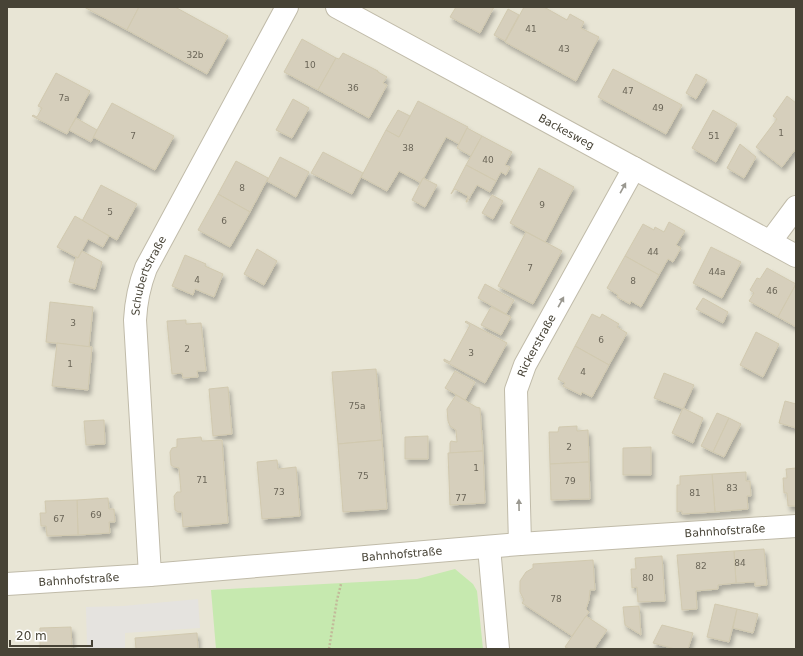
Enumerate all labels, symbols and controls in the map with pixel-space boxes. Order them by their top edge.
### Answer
house number: 41 [525,24,537,34]
house number: 43 [558,44,570,54]
house number: 32b [186,50,204,60]
house number: 10 [304,60,316,70]
house number: 36 [347,83,359,93]
house number: 47 [622,86,634,96]
house number: 7a [58,93,70,103]
house number: 49 [652,103,664,113]
street label: Backesweg [536,111,596,152]
house number: 1 [778,128,784,138]
house number: 7 [130,131,136,141]
house number: 51 [708,131,720,141]
house number: 38 [402,143,414,153]
house number: 40 [482,155,494,165]
one-way arrow [620,182,627,194]
house number: 8 [239,183,245,193]
house number: 9 [539,200,545,210]
house number: 5 [107,207,113,217]
house number: 6 [221,216,227,226]
street label: Schubertstraße [129,234,169,316]
house number: 44 [647,247,659,257]
house number: 7 [527,263,533,273]
house number: 44a [709,267,725,277]
house number: 4 [194,275,200,285]
house number: 8 [630,276,636,286]
house number: 46 [766,286,778,296]
one-way arrow [557,296,564,308]
street label: Rickerstraße [515,312,559,379]
house number: 3 [70,318,76,328]
house number: 6 [598,335,604,345]
house number: 2 [184,344,190,354]
house number: 3 [468,348,474,358]
house number: 1 [67,359,73,369]
house number: 4 [580,367,586,377]
house number: 75a [349,401,365,411]
house number: 2 [566,442,572,452]
house number: 1 [473,463,479,473]
house number: 75 [357,471,369,481]
house number: 71 [196,475,208,485]
house number: 79 [564,476,576,486]
house number: 83 [726,483,738,493]
house number: 73 [273,487,285,497]
house number: 81 [689,488,701,498]
house number: 77 [455,493,467,503]
one-way arrow [516,498,522,511]
house number: 69 [90,510,102,520]
house number: 67 [53,514,65,524]
street label: Bahnhofstraße [684,522,766,540]
street label: Bahnhofstraße [361,545,443,564]
house number: 84 [734,558,746,568]
house number: 82 [695,561,707,571]
street label: Bahnhofstraße [38,571,120,589]
house number: 80 [642,573,654,583]
house number: 78 [550,594,562,604]
scale bar [10,622,92,648]
text: 20 m [16,629,47,643]

